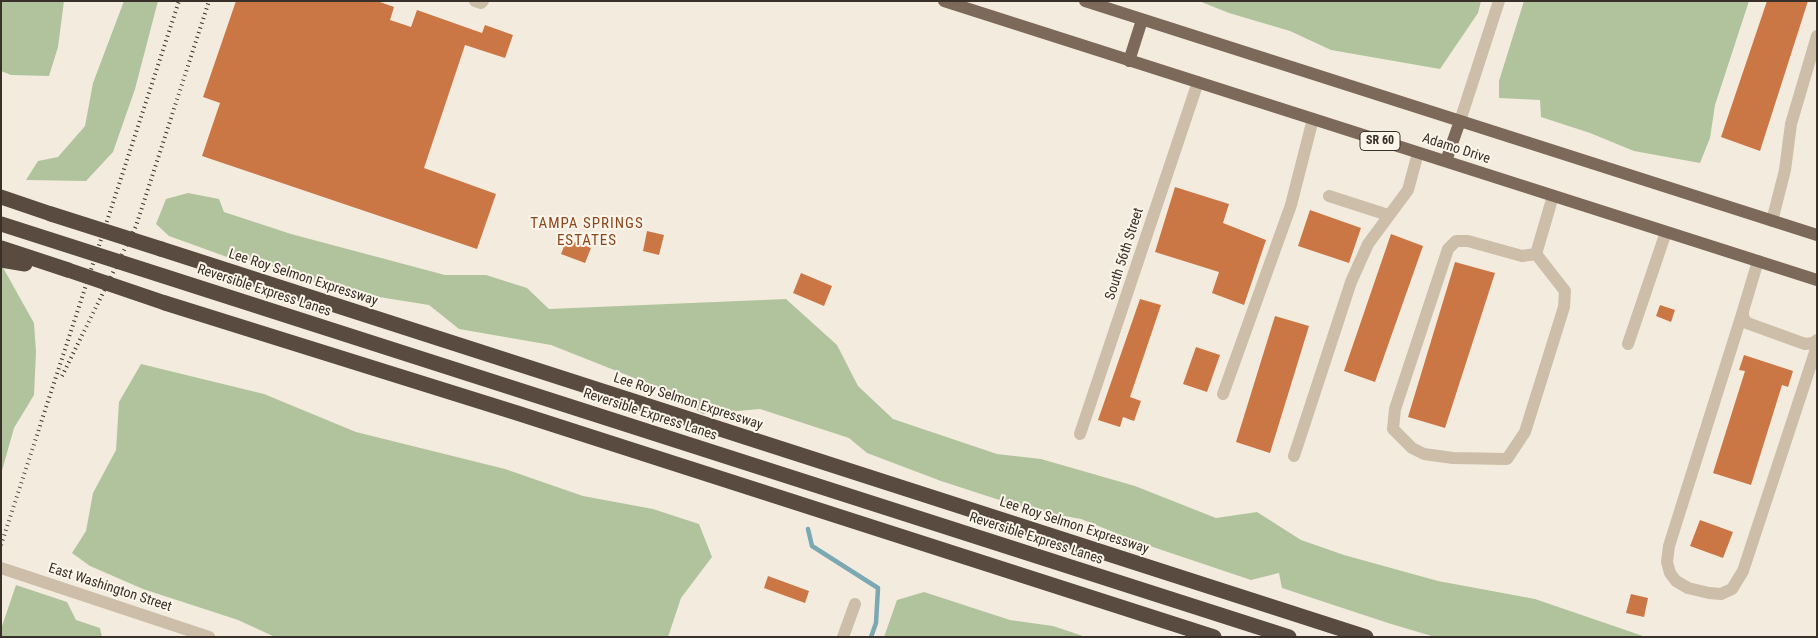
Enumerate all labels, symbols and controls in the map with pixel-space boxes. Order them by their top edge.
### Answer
street label: Adamo Drive [1420,130,1492,168]
road number: SR 60 [1360,132,1400,150]
street label: South 56th Street [1102,206,1148,302]
district label: TAMPA SPRINGS ESTATES [529,215,645,250]
street label: Lee Roy Selmon Expressway [226,246,380,310]
street label: Reversible Express Lanes [195,261,333,321]
street label: Lee Roy Selmon Expressway [611,370,765,434]
street label: Reversible Express Lanes [581,385,719,445]
street label: Lee Roy Selmon Expressway [997,494,1151,558]
street label: Reversible Express Lanes [967,509,1105,569]
street label: East Washington Street [46,560,174,616]

